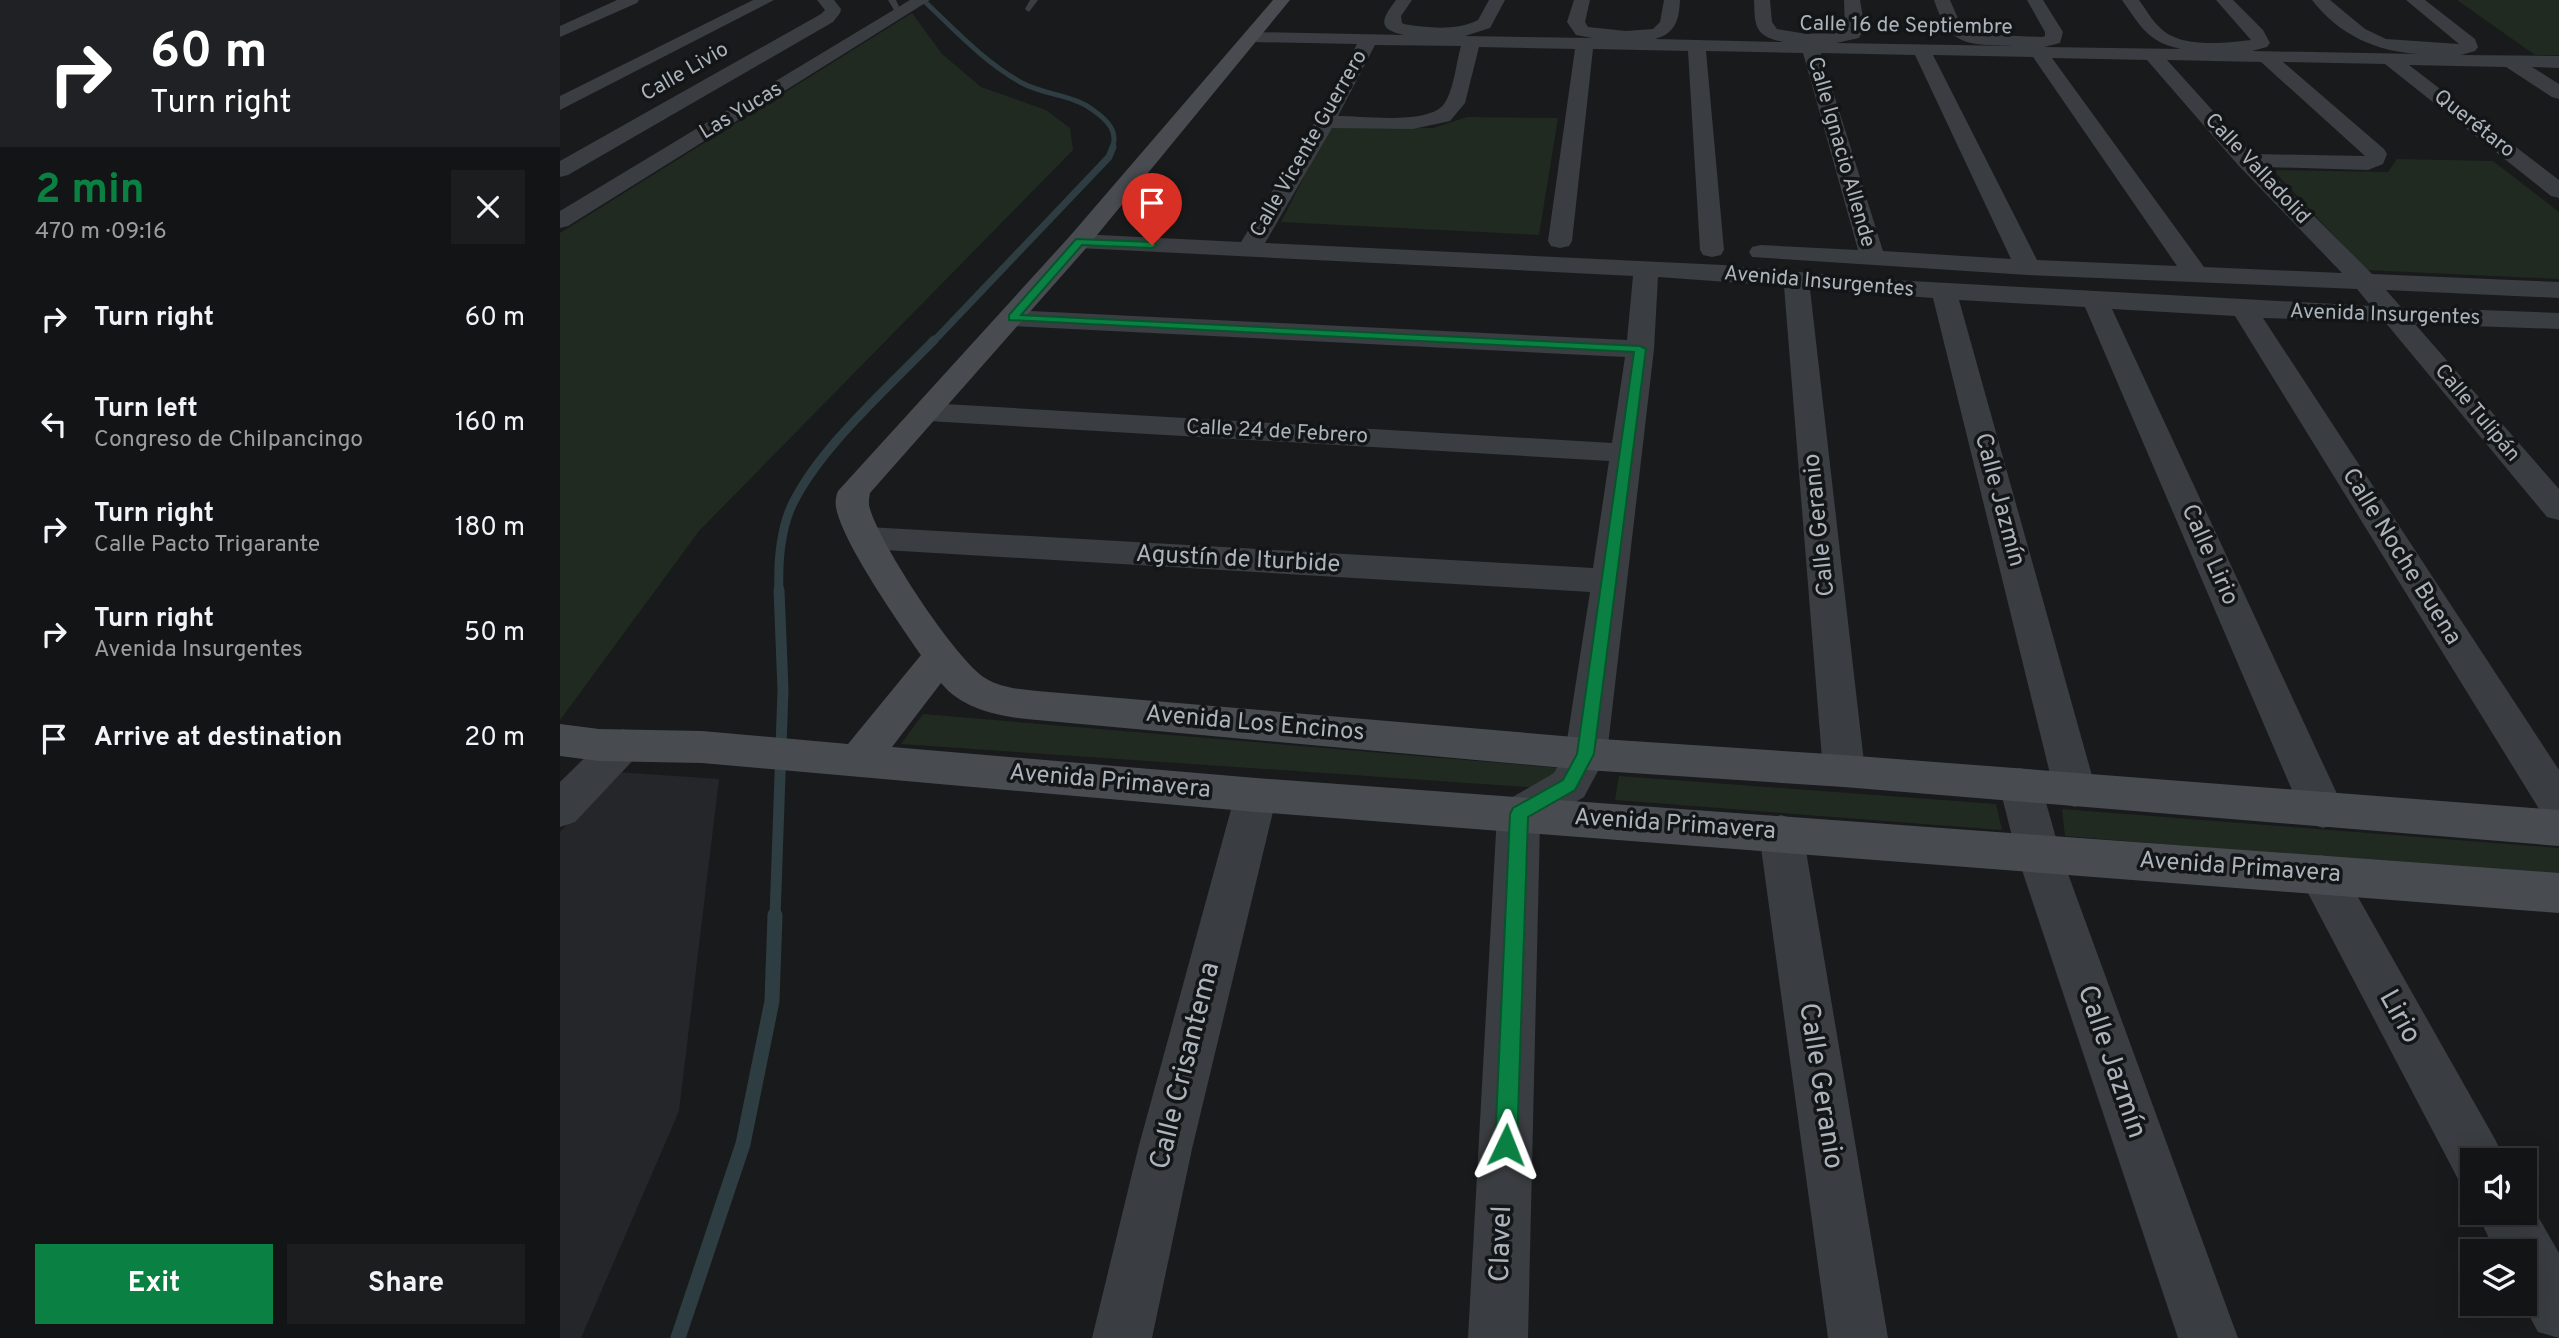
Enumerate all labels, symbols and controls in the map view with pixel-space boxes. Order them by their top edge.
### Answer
street label: Calle 16 de Septiembre [1799,11,2013,41]
text: 60 m [150,23,268,85]
icon: right [35,28,126,119]
street label: Calle Livio [636,36,734,108]
street label: Calle Vicente Guerrero [1244,45,1374,243]
street label: Calle Ignacio Allende [1801,54,1881,250]
street label: Las Yucas [695,76,787,146]
text: Turn right [150,84,292,124]
street label: Querétaro [2428,84,2520,164]
street label: Calle Valladolid [2198,108,2316,230]
text: 2 min [35,165,145,218]
button: close [451,170,525,244]
pin [1122,173,1182,245]
icon: arrive [1133,184,1171,222]
text: 470 m · 09:16 [35,218,167,247]
street label: Avenida Insurgentes [1723,260,1915,304]
street label: Avenida Insurgentes [2289,298,2481,332]
icon: right [35,300,73,338]
text: Turn right [94,302,214,335]
text: 60 m [465,302,525,335]
street label: Calle Tulipán [2428,358,2526,468]
text: Turn left [94,393,198,426]
icon: left [35,405,73,443]
text: 160 m [455,407,525,440]
street label: Calle 24 de Febrero [1185,414,1369,450]
text: Congreso de Chilpancingo [94,426,363,455]
street label: Calle Jazmín [1967,430,2031,570]
street label: Calle Geranio [1798,452,1842,598]
street label: Calle Noche Buena [2334,463,2468,651]
text: Turn right [94,498,214,531]
street label: Calle Lirio [2173,500,2245,610]
icon: right [35,510,73,548]
text: 180 m [455,512,525,545]
text: Calle Pacto Trigarante [94,531,320,560]
street label: Agustín de Iturbide [1135,540,1341,580]
text: Turn right [94,603,214,636]
icon: right [35,615,73,653]
text: 50 m [464,617,525,650]
text: Avenida Insurgentes [94,636,303,665]
street label: Avenida Los Encinos [1144,699,1366,749]
icon: arrive [35,720,73,758]
text: Arrive at destination [94,722,342,755]
text: 20 m [464,722,525,755]
street label: Avenida Primavera [1008,758,1212,806]
street label: Avenida Primavera [1573,803,1777,847]
street label: Avenida Primavera [2138,846,2342,890]
street label: Calle Crisantema [1143,958,1229,1174]
street label: Calle Jazmín [2068,981,2154,1143]
street label: Lirio [2370,984,2428,1050]
street label: Calle Geranio [1789,1000,1851,1172]
position arrow [1469,1108,1543,1182]
map controls [2460,1148,2537,1316]
button: sound [2460,1148,2537,1225]
street label: Clavel [1483,1205,1521,1283]
button: layers [2460,1239,2537,1316]
button: Exit [35,1244,273,1324]
button: Share [287,1244,525,1324]

